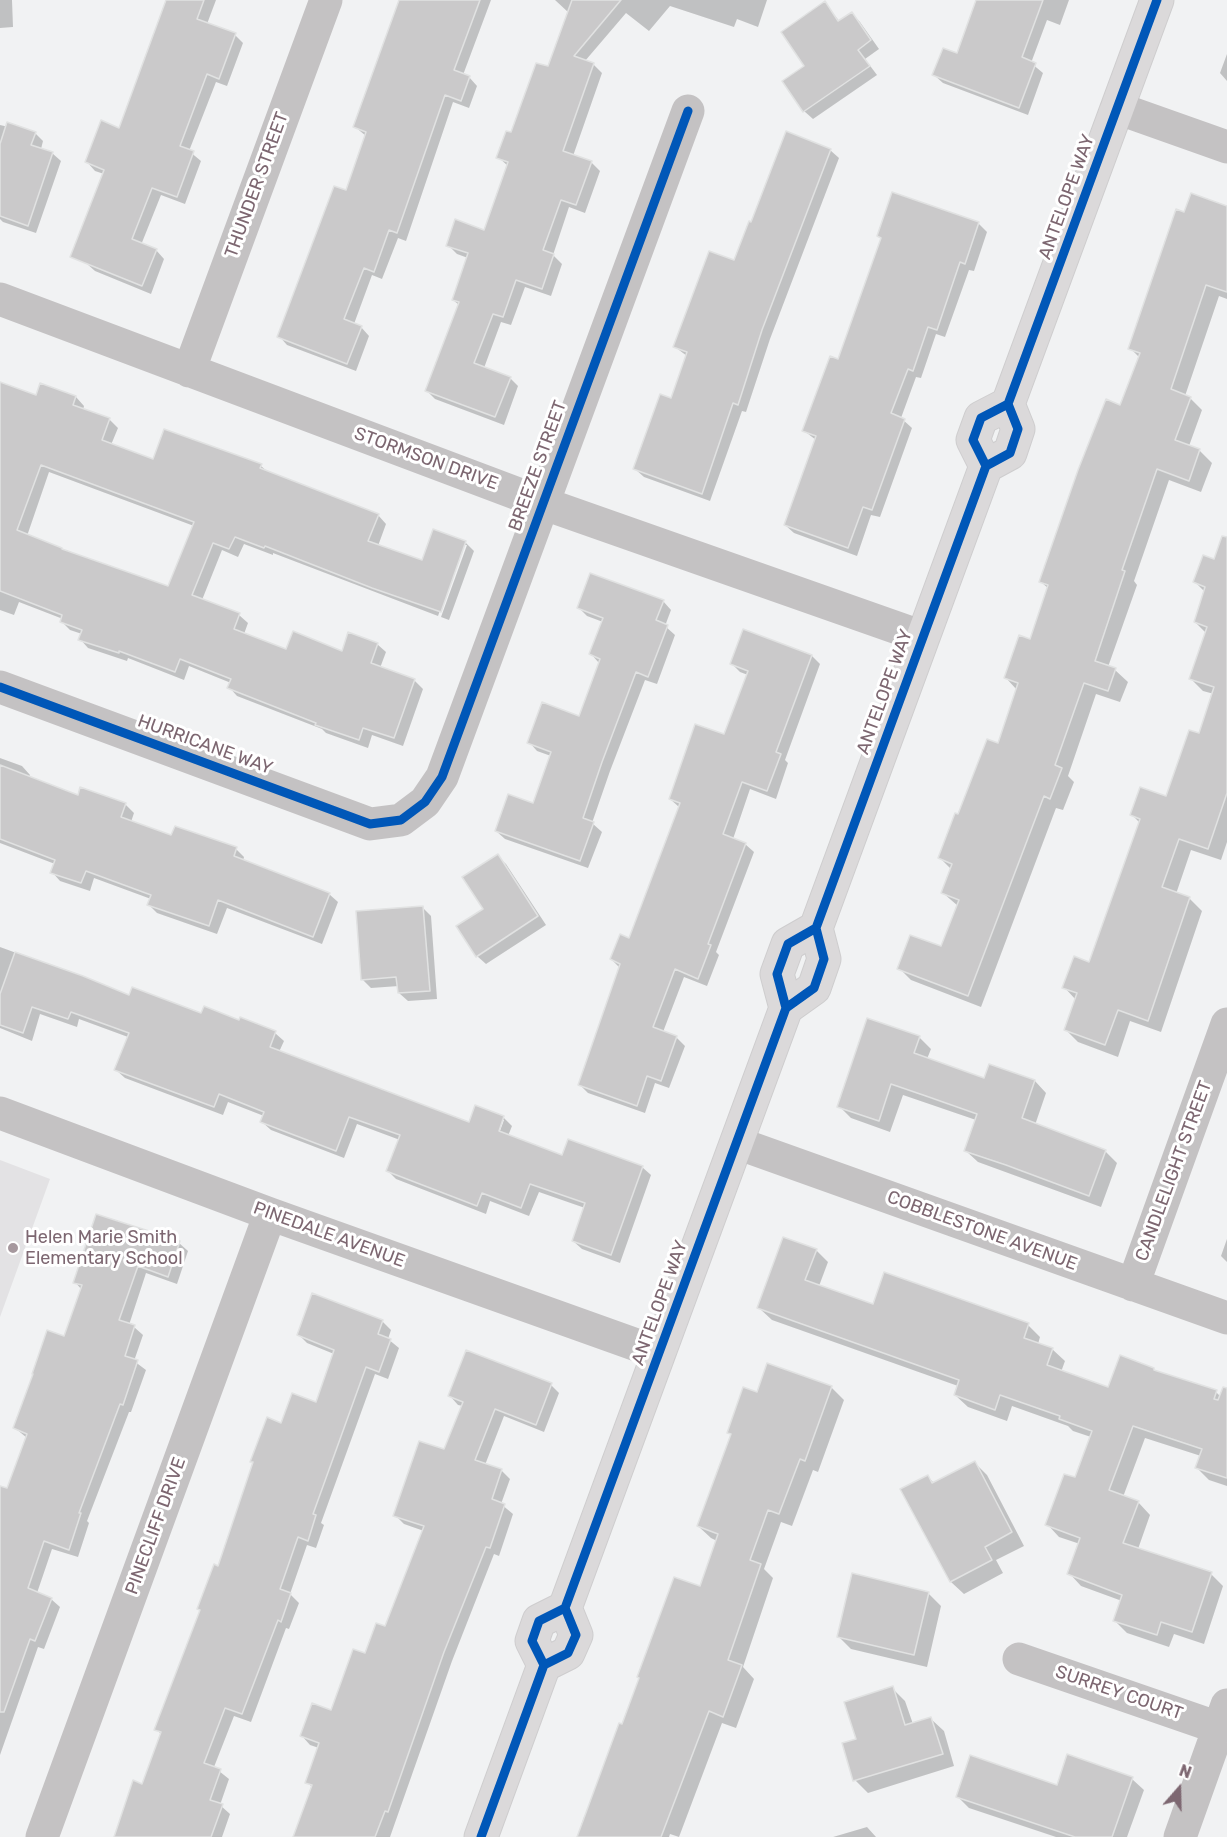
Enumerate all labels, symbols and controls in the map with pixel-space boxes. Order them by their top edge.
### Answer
street label: THUNDER STREET [221,109,293,261]
street label: ANTELOPE WAY [1034,132,1100,262]
street label: BREEZE STREET [504,398,572,534]
street label: STORMSON DRIVE [351,423,501,495]
street label: ANTELOPE WAY [852,627,918,757]
street label: HURRICANE WAY [135,711,275,779]
street label: CANDLELIGHT STREET [1131,1078,1217,1264]
street label: COBBLESTONE AVENUE [884,1187,1080,1275]
street label: PINEDALE AVENUE [250,1198,408,1272]
place label: Helen Marie Smith Elementary School [25,1227,183,1270]
street label: ANTELOPE WAY [627,1238,693,1368]
marker: Helen Marie Smith Elementary School [6,1241,20,1255]
street label: PINECLIFF DRIVE [121,1455,191,1597]
street label: SURREY COURT [1053,1661,1185,1725]
north arrow [1149,1759,1209,1819]
text: N [1177,1761,1194,1783]

